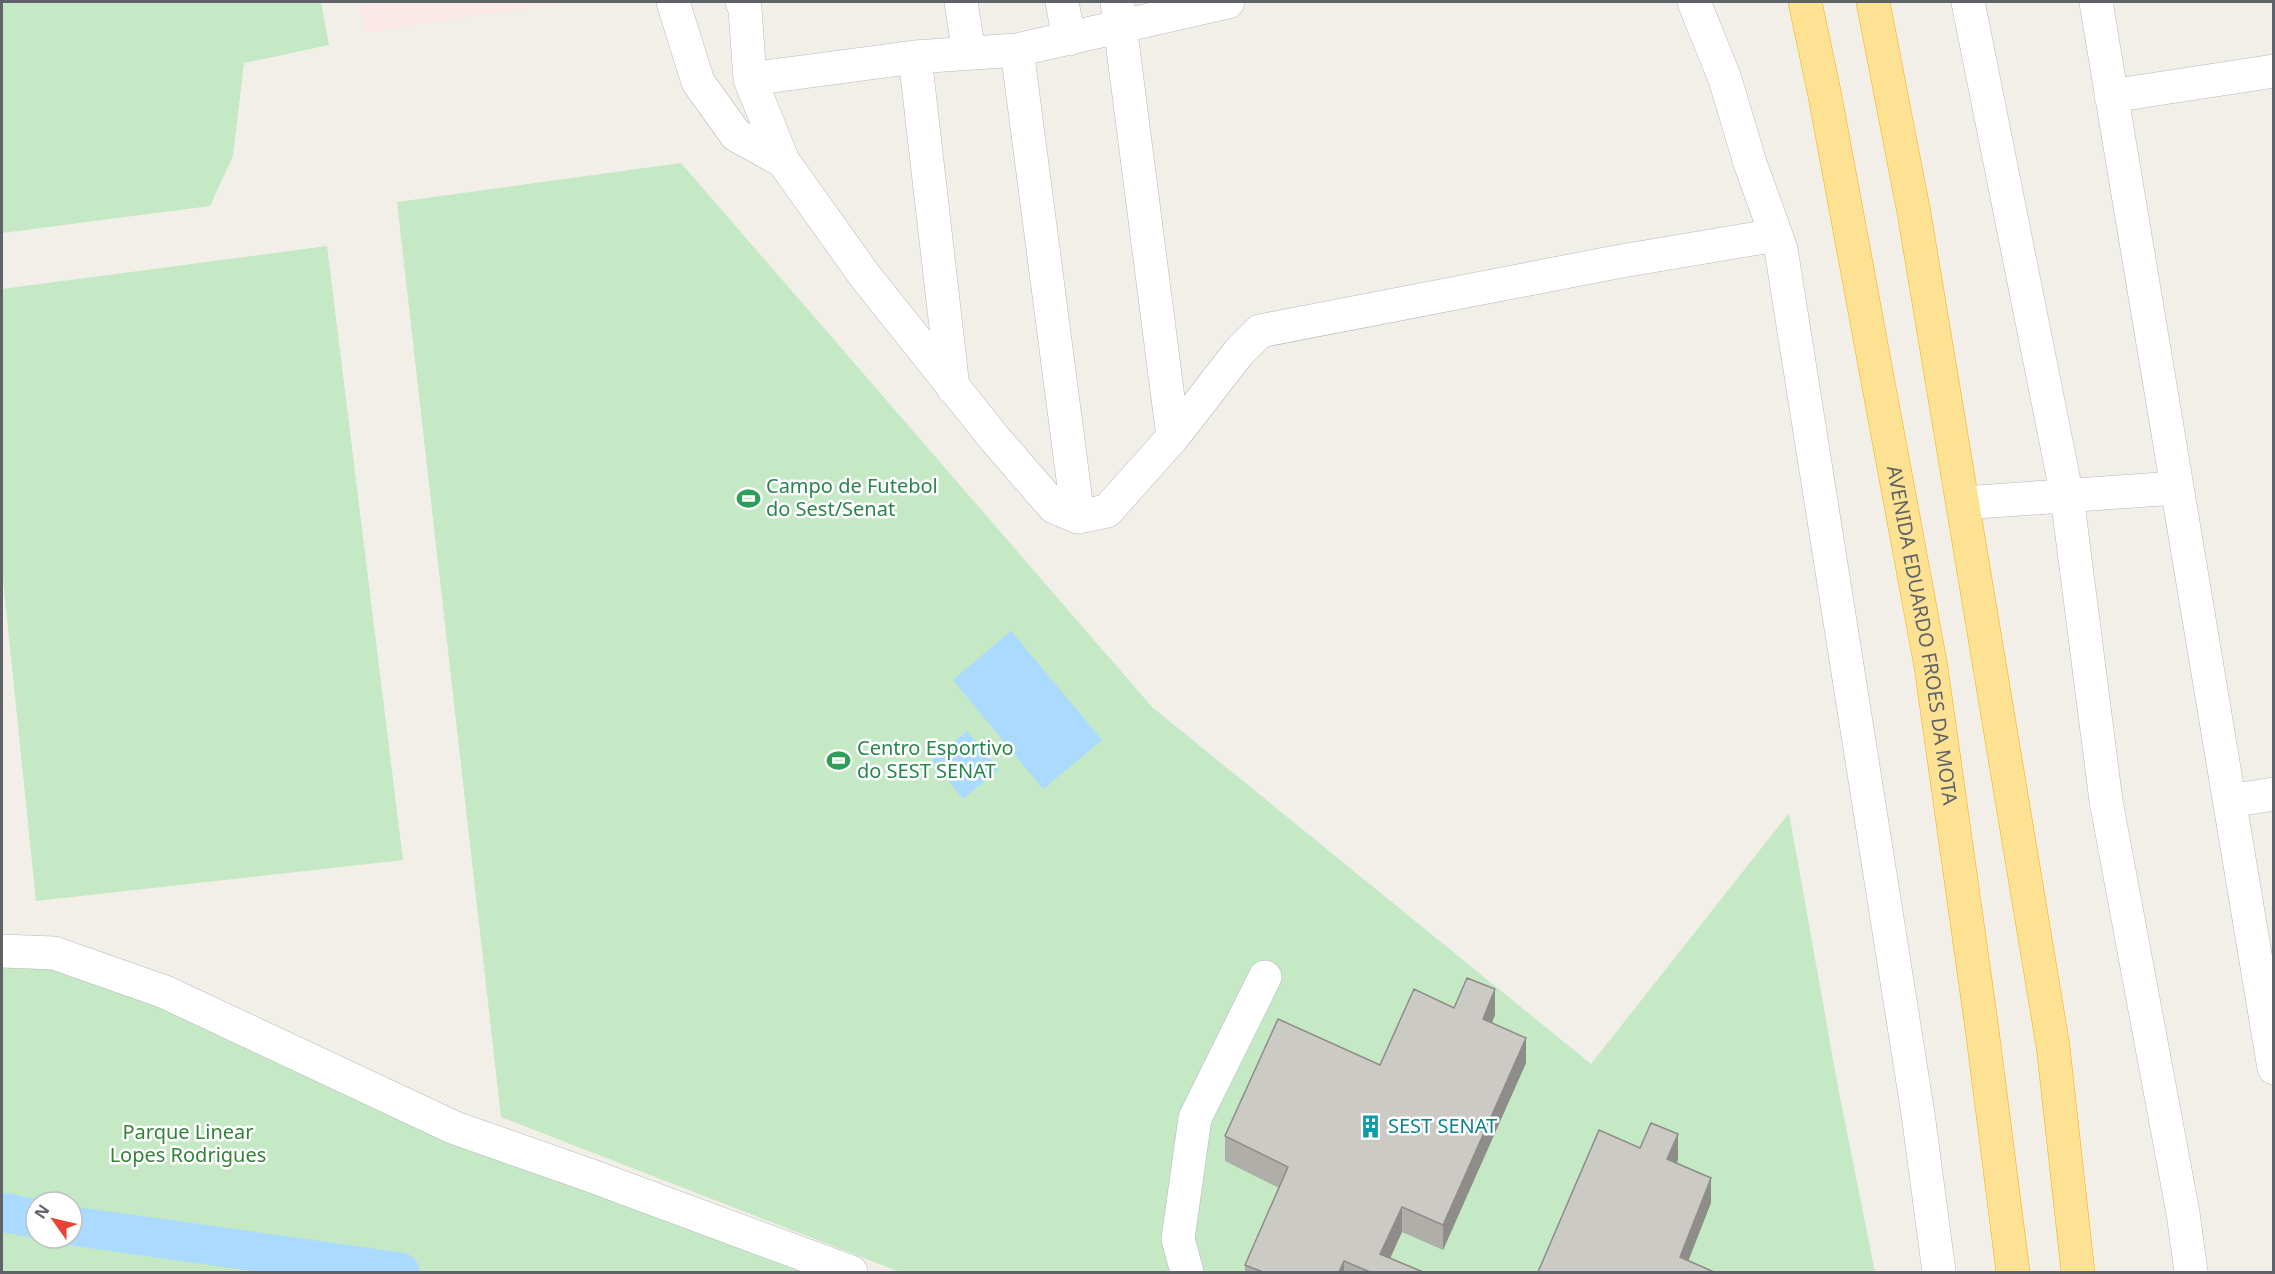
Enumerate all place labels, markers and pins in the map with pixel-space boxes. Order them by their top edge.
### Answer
place label: Campo de Futebol do Sest/Senat [766,472,938,522]
sports icon: Campo de Futebol do Sest/Senat [735,485,761,511]
place label: Centro Esportivo do SEST SENAT [857,734,1014,784]
sports icon: Centro Esportivo do SEST SENAT [826,747,852,773]
place label: SEST SENAT [1388,1112,1497,1139]
building icon: SEST SENAT [1357,1113,1383,1139]

